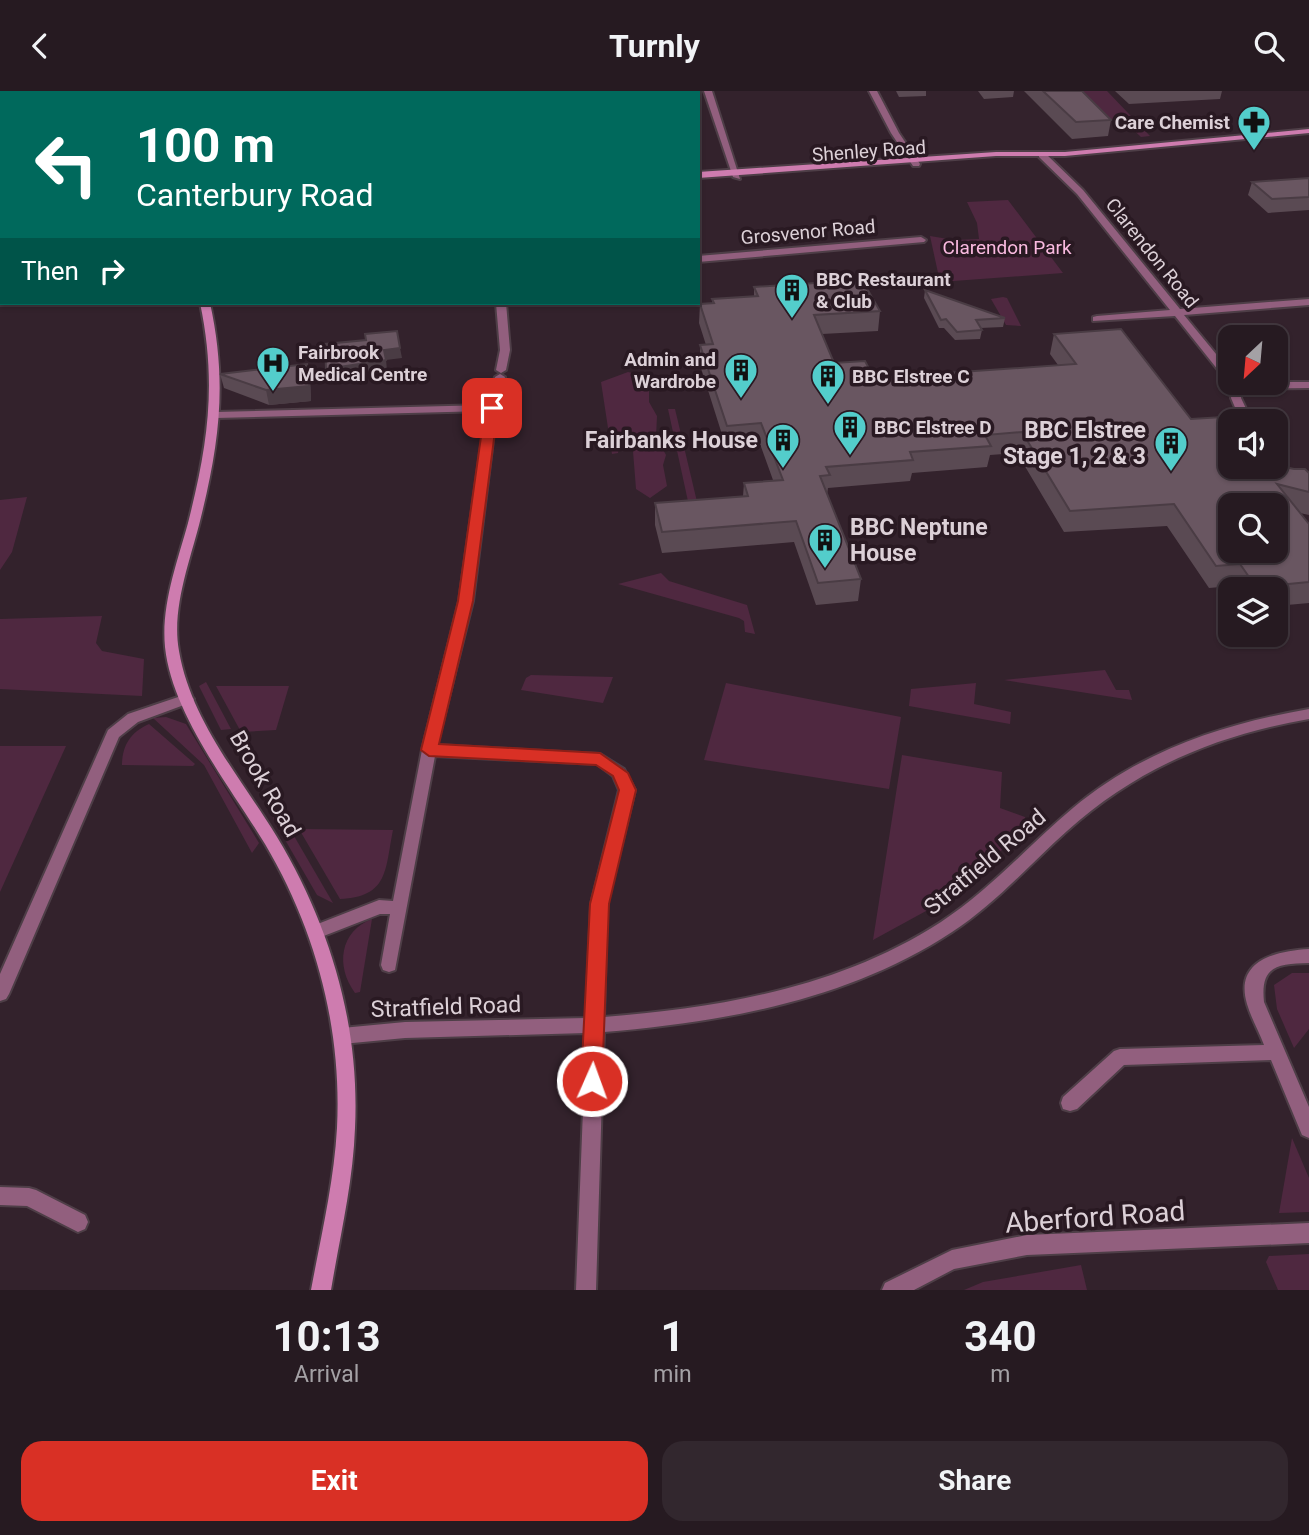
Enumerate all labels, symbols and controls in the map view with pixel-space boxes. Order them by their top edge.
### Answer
icon: back [21,27,59,65]
text: Turnly [609,27,700,65]
icon: search [1250,27,1288,65]
pharmacy icon: Care Chemist [1235,103,1273,152]
place label: Care Chemist [1115,111,1231,134]
text: 100 m [136,117,275,174]
icon: left [21,119,112,210]
street label: Shenley Road [811,136,927,166]
text: Canterbury Road [136,176,373,214]
street label: Clarendon Road [1101,193,1203,313]
street label: Grosvenor Road [740,215,876,249]
park label: Clarendon Park [942,236,1072,259]
icon: right [93,252,131,290]
text: Then [21,256,79,286]
place label: BBC Restaurant & Club [816,268,951,313]
building icon: BBC Restaurant & Club [773,271,811,320]
north arrow [1218,325,1288,395]
map controls [1218,325,1288,647]
place label: Fairbrook Medical Centre [298,341,427,386]
hospital icon: Fairbrook Medical Centre [254,344,292,393]
place label: Admin and Wardrobe [624,348,716,393]
building icon: Admin and Wardrobe [722,351,760,400]
building icon: BBC Elstree C [809,357,847,406]
place label: BBC Elstree C [852,365,970,388]
pin [462,378,522,438]
icon: arrive [473,389,511,427]
building icon: BBC Elstree D [831,408,869,457]
button: sound [1218,409,1288,479]
place label: BBC Elstree D [874,416,992,439]
place label: BBC Elstree Stage 1, 2 & 3 [1003,417,1146,470]
building icon: Fairbanks House [764,421,802,470]
building icon: BBC Elstree Stage 1, 2 & 3 [1152,424,1190,473]
place label: Fairbanks House [585,427,758,454]
button: search [1218,493,1288,563]
place label: BBC Neptune House [850,514,988,567]
building icon: BBC Neptune House [806,521,844,570]
button: layers [1218,577,1288,647]
street label: Brook Road [224,726,306,842]
street label: Stratfield Road [919,803,1051,921]
street label: Stratfield Road [370,991,522,1023]
position arrow [555,1044,629,1118]
street label: Aberford Road [1004,1194,1186,1240]
text: 10:13 [273,1312,381,1361]
text: 1 [660,1312,685,1361]
text: 340 [964,1312,1037,1361]
text: Arrival [294,1361,359,1388]
text: min [653,1361,692,1388]
text: m [990,1361,1010,1388]
button: Exit [21,1441,648,1521]
button: Share [662,1441,1288,1521]

